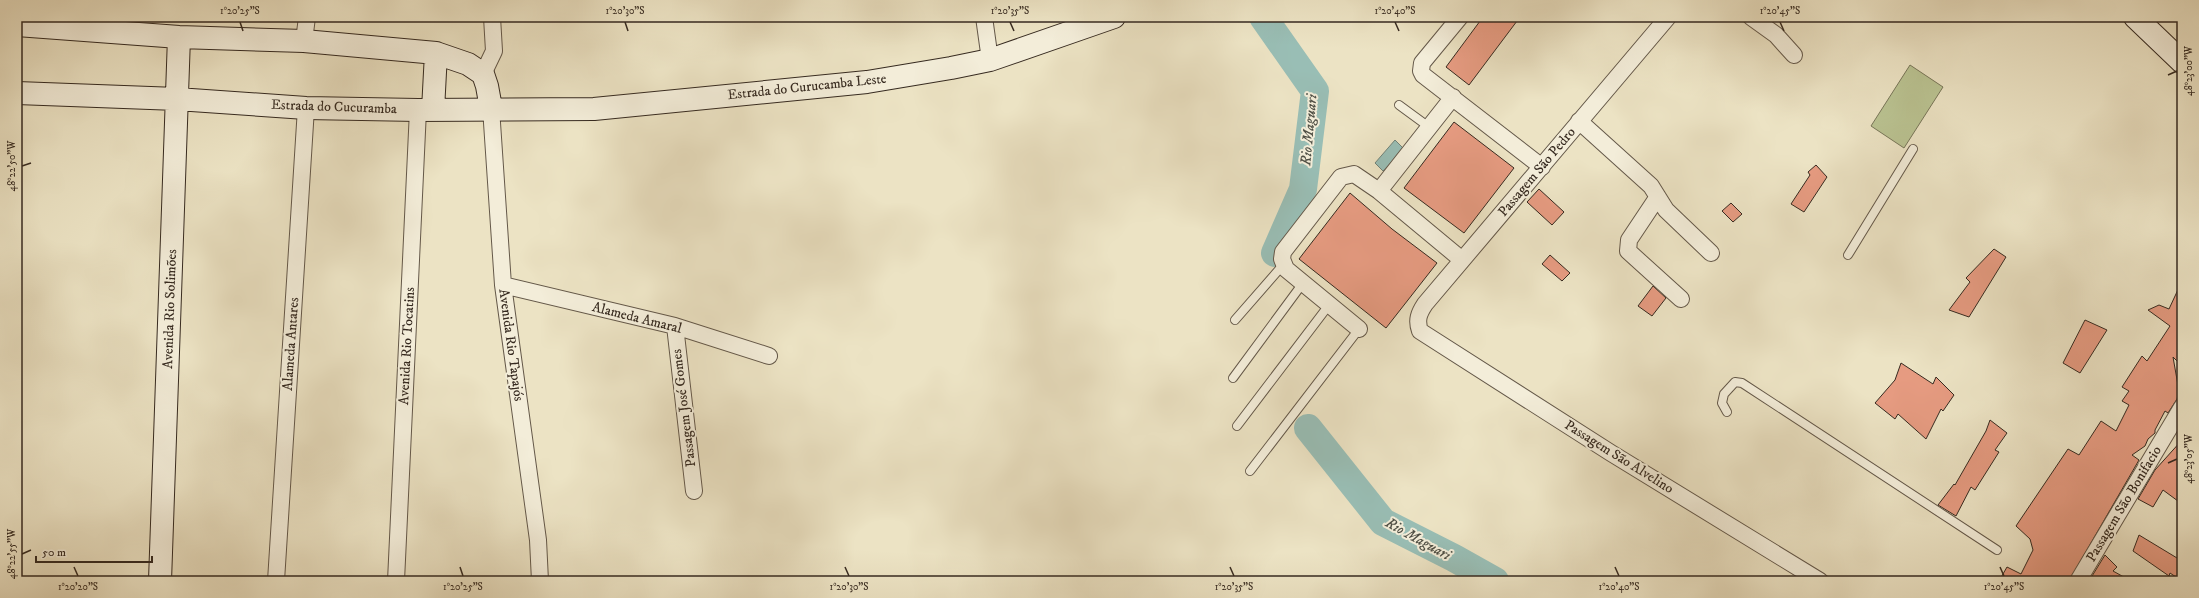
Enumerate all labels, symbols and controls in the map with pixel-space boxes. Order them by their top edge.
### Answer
text: 1°20'25"S [220,5,260,17]
text: 1°20'30"S [605,5,645,17]
text: 1°20'35"S [991,5,1029,17]
text: 1°20'40"S [1374,5,1416,17]
text: 1°20'45"S [1760,5,1800,17]
text: 48°23'00"W [2183,45,2195,96]
street label: Estrada do Curucamba Leste [727,70,888,104]
water label: Rio Maguari [1296,92,1322,168]
street label: Estrada do Cucuramba [271,96,397,118]
street label: Passagem São Pedro [1494,123,1580,220]
text: 48°22'50"W [6,140,18,191]
street label: Avenida Rio Solimões [159,248,181,369]
street label: Avenida Rio Tocatins [395,286,419,405]
street label: Avenida Rio Tapajós [494,288,528,403]
street label: Alameda Antares [279,296,303,391]
street label: Alameda Amaral [590,298,685,338]
street label: Passagem José Gomes [668,348,700,468]
street label: Passagem São Alvelino [1561,416,1677,498]
text: 48°23'05"W [2183,433,2195,484]
street label: Passagem São Bonifacio [2082,443,2166,565]
water label: Rio Maguari [1381,513,1455,565]
text: 48°22'55"W [6,528,18,579]
scale bar [36,538,152,564]
text: 50 m [42,545,66,560]
text: 1°20'20"S [58,581,98,593]
text: 1°20'25"S [443,581,483,593]
text: 1°20'30"S [829,581,869,593]
text: 1°20'35"S [1215,581,1253,593]
text: 1°20'40"S [1598,581,1640,593]
text: 1°20'45"S [1984,581,2024,593]

